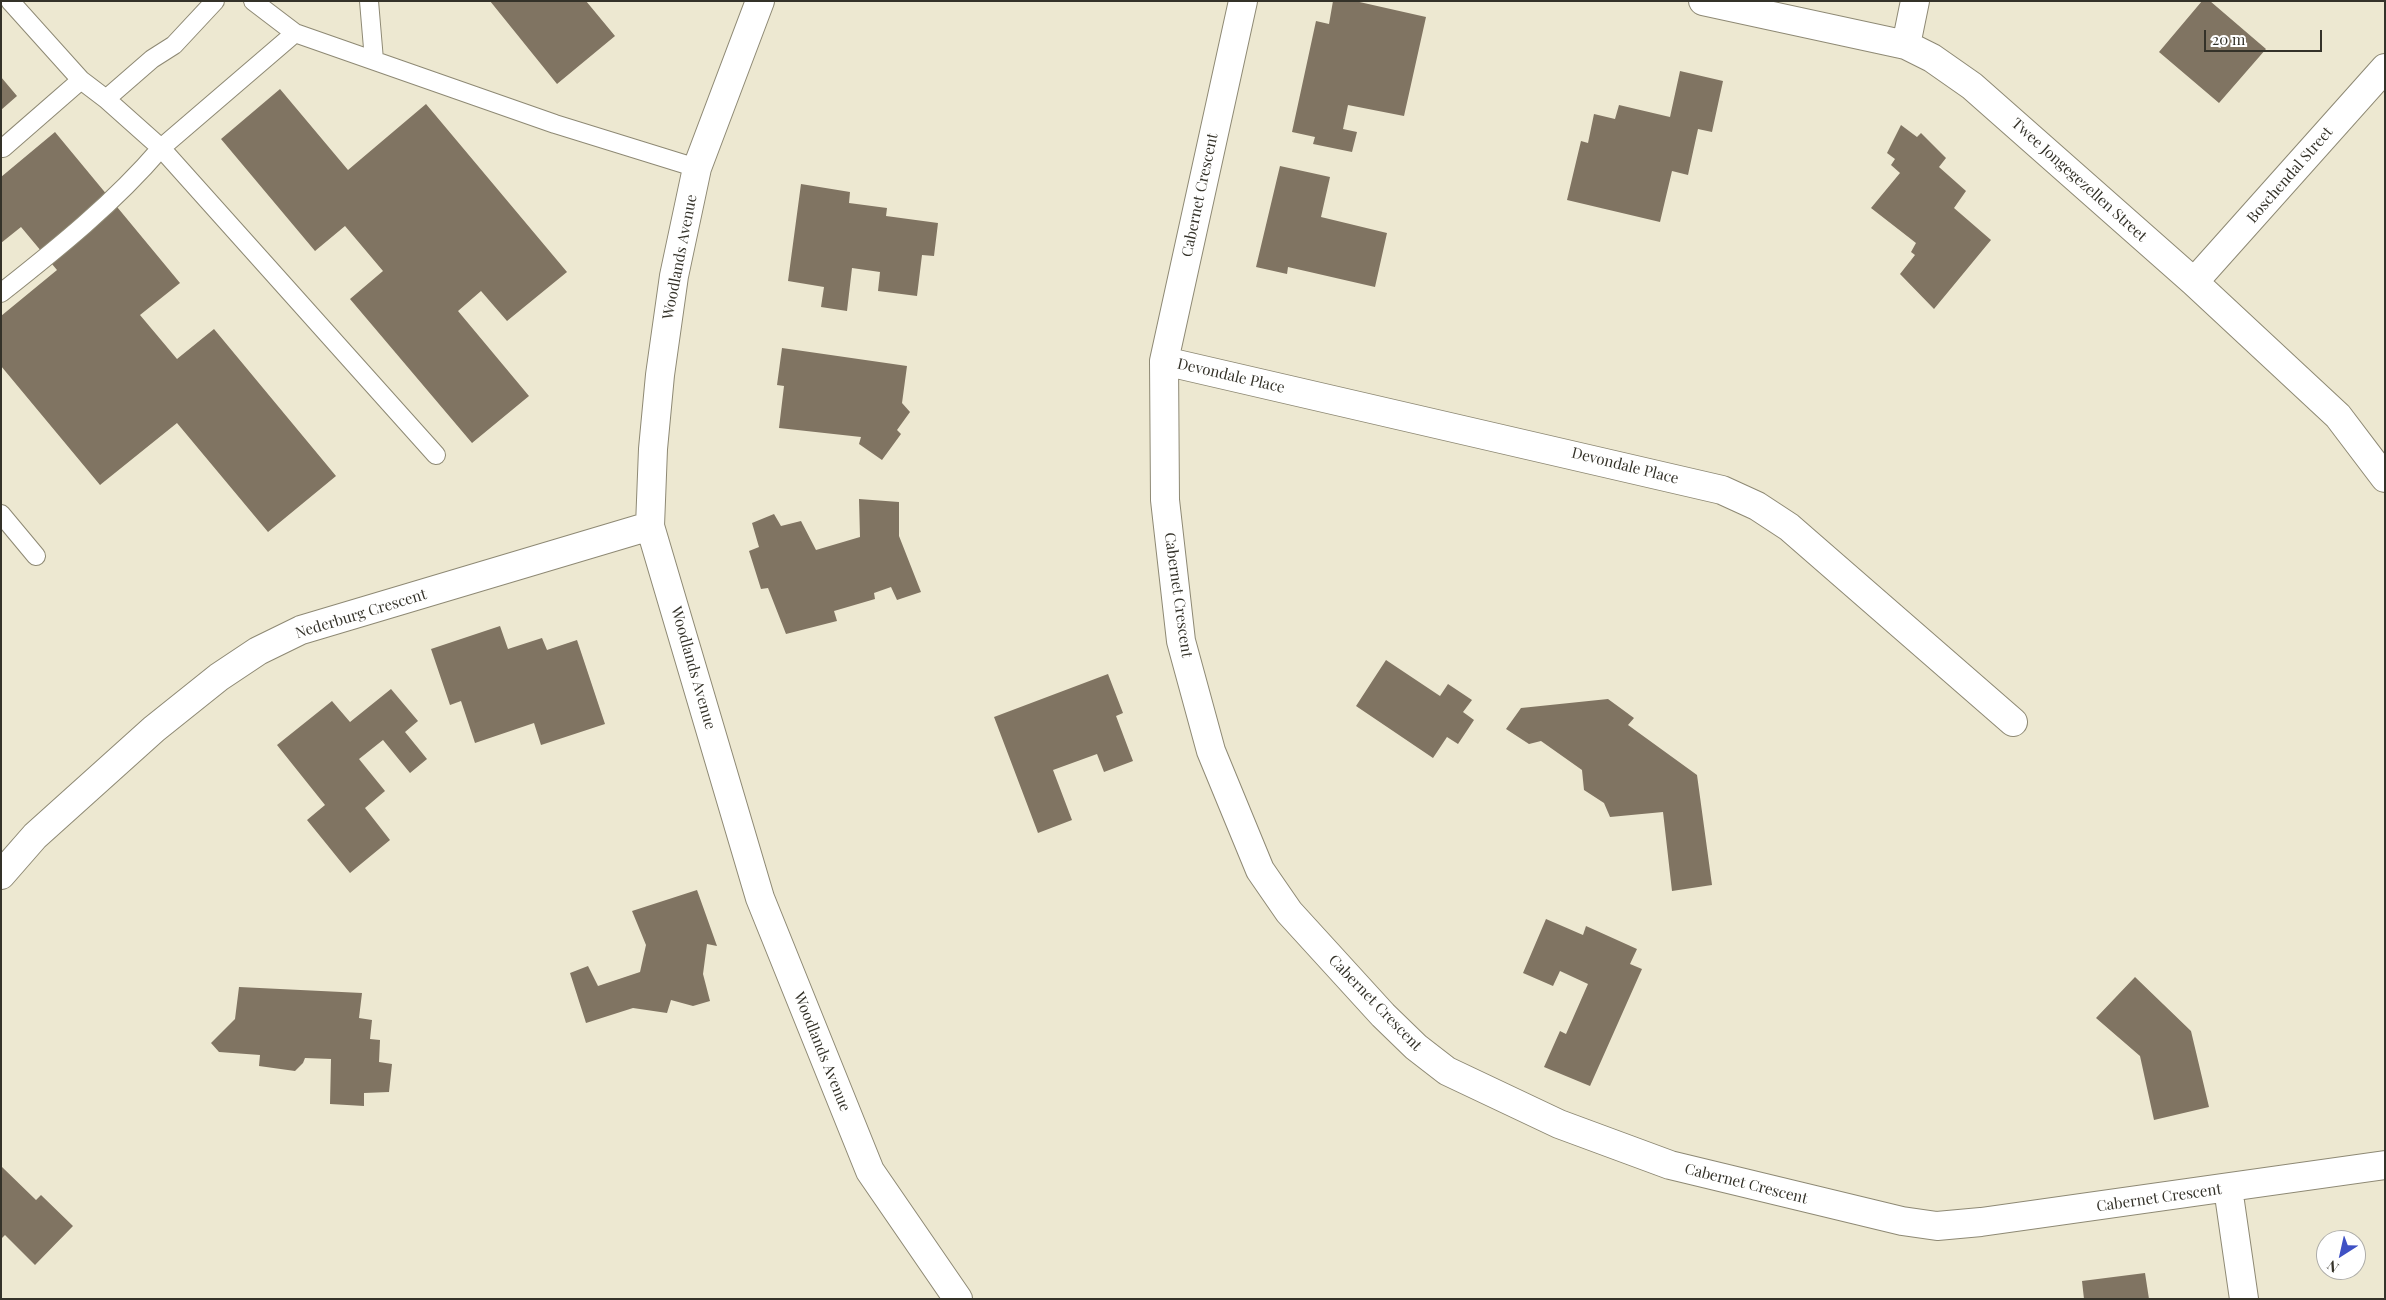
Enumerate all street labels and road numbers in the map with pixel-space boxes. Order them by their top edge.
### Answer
street label: Twee Jongegezellen Street [2008,115,2150,245]
street label: Boschendal Street [2243,123,2337,227]
street label: Cabernet Crescent [1178,131,1222,259]
street label: Woodlands Avenue [659,193,701,321]
street label: Devondale Place [1176,355,1286,397]
street label: Devondale Place [1570,444,1680,488]
street label: Cabernet Crescent [1160,531,1196,659]
street label: Nederburg Crescent [293,585,429,643]
street label: Woodlands Avenue [667,604,719,732]
street label: Cabernet Crescent [1325,951,1425,1055]
street label: Woodlands Avenue [790,990,854,1114]
street label: Cabernet Crescent [1683,1160,1809,1208]
street label: Cabernet Crescent [2095,1180,2223,1216]

